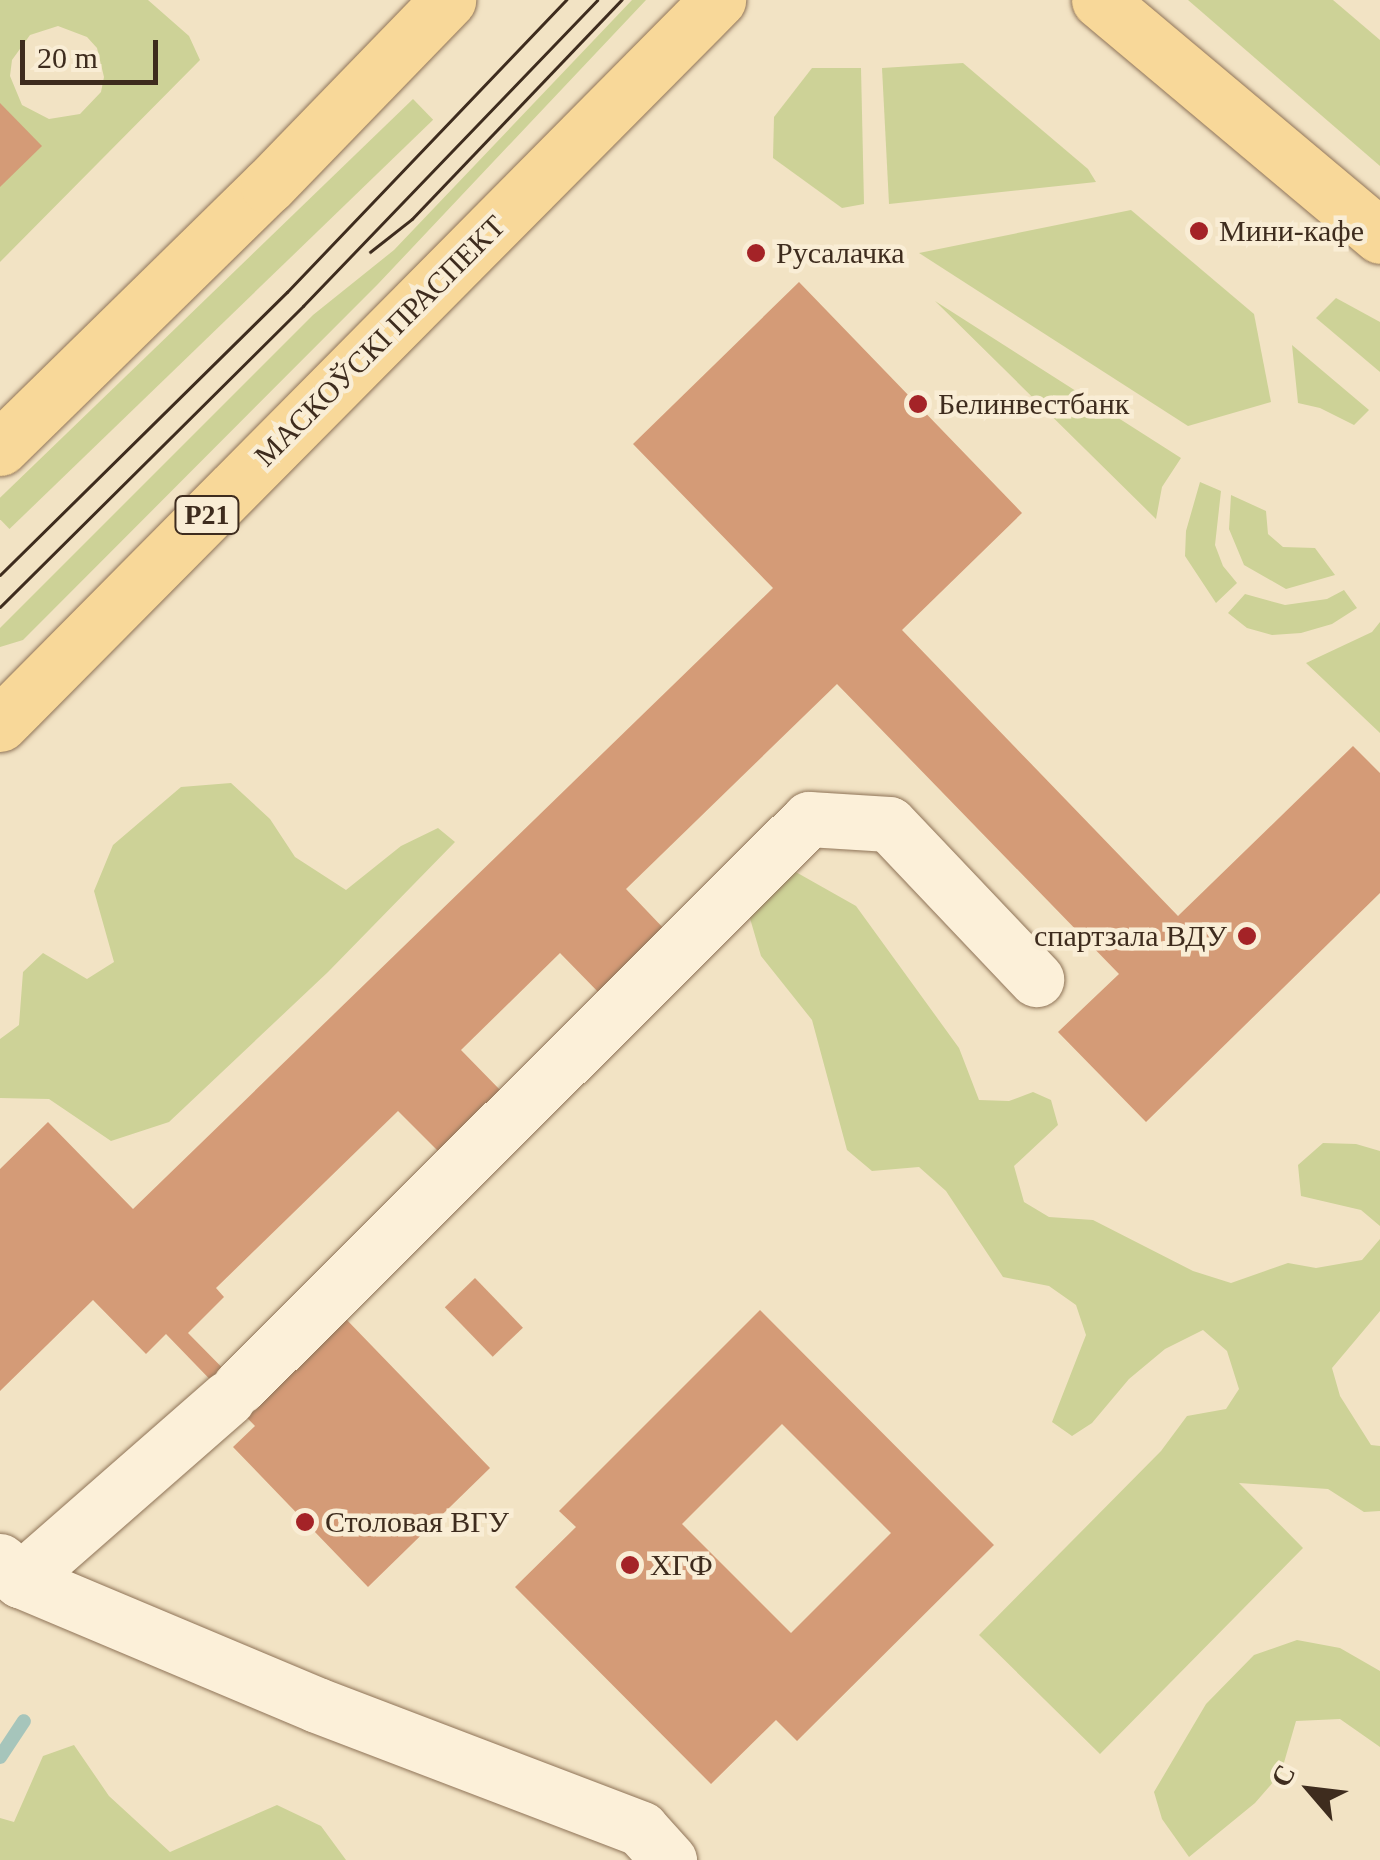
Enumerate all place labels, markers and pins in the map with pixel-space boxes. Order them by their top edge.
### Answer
place label: Мини-кафе [1219,213,1364,249]
marker: Мини-кафе [1188,220,1210,242]
place label: Русалачка [776,235,905,271]
marker: Русалачка [745,242,767,264]
place label: Белинвестбанк [938,386,1129,422]
marker: Белинвестбанк [907,393,929,415]
place label: спартзала ВДУ [1034,918,1227,954]
marker: спартзала ВДУ [1236,925,1258,947]
place label: Столовая ВГУ [325,1504,509,1540]
marker: Столовая ВГУ [294,1511,316,1533]
place label: ХГФ [650,1547,713,1583]
marker: ХГФ [619,1554,641,1576]

